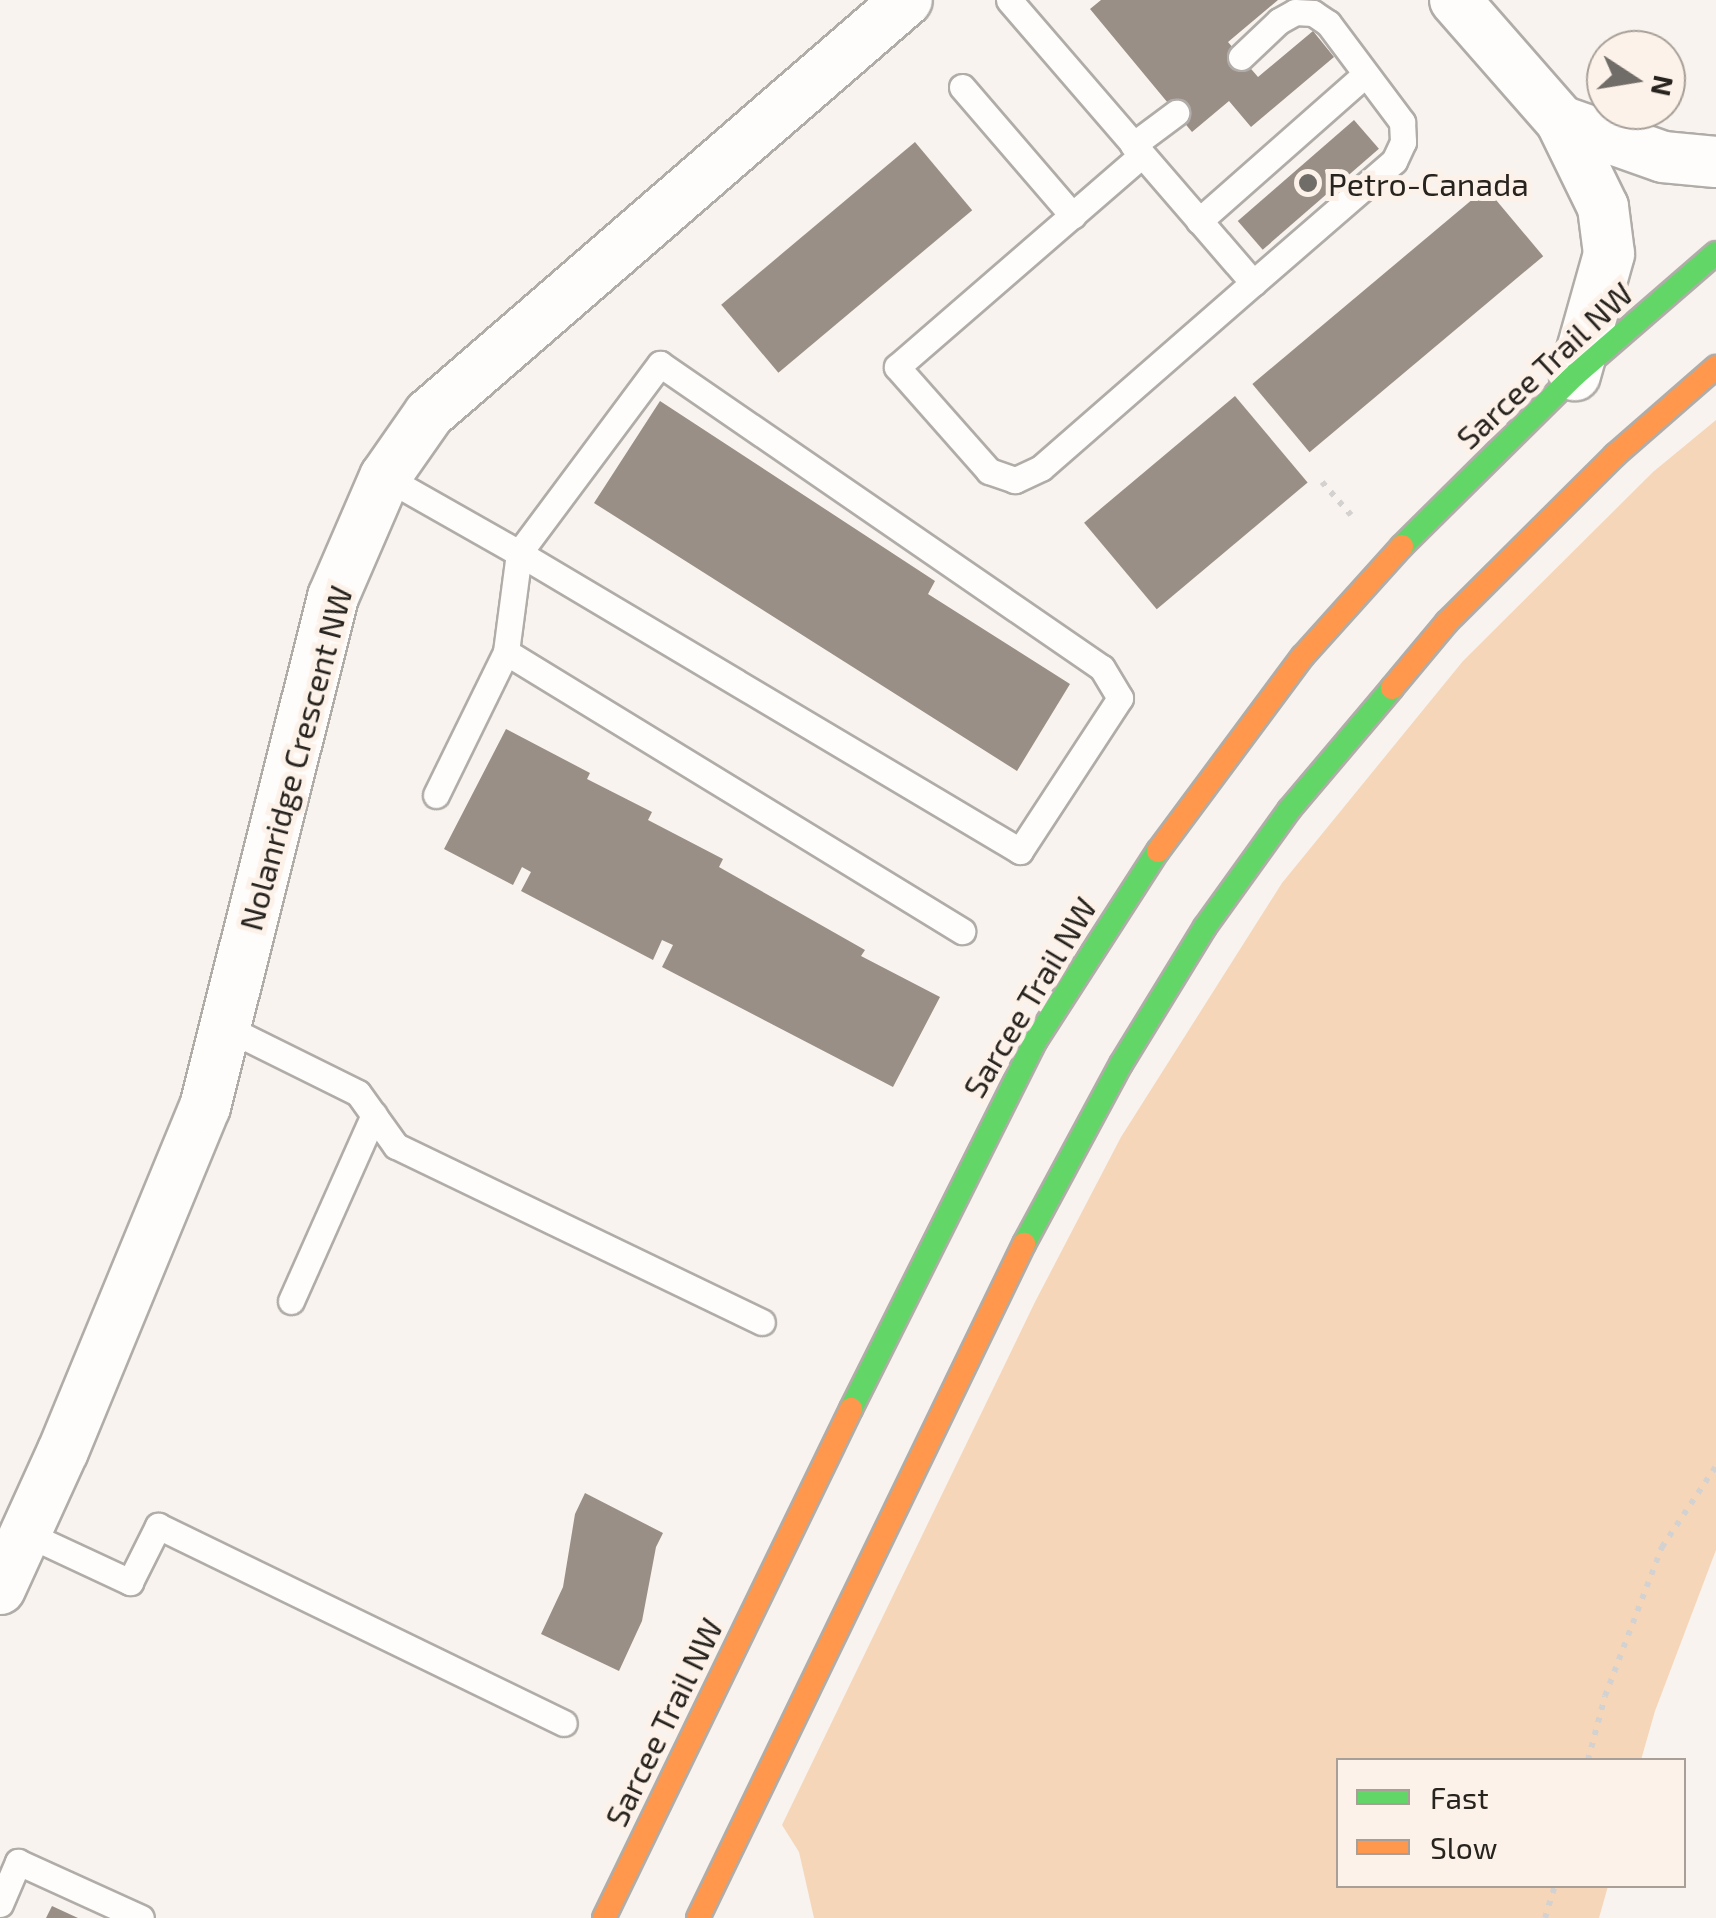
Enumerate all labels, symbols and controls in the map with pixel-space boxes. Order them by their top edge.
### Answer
north arrow [1586,30,1686,130]
text: N [1645,72,1682,99]
place label: Petro-Canada [1328,164,1529,202]
marker: Petro-Canada [1297,172,1319,194]
street label: Sarcee Trail NW [1447,273,1641,457]
street label: Nolanridge Crescent NW [231,582,359,934]
street label: Sarcee Trail NW [954,889,1104,1105]
street label: Sarcee Trail NW [596,1611,730,1833]
legend [1336,1758,1686,1888]
text: Fast [1430,1779,1489,1815]
text: Slow [1430,1829,1497,1865]

